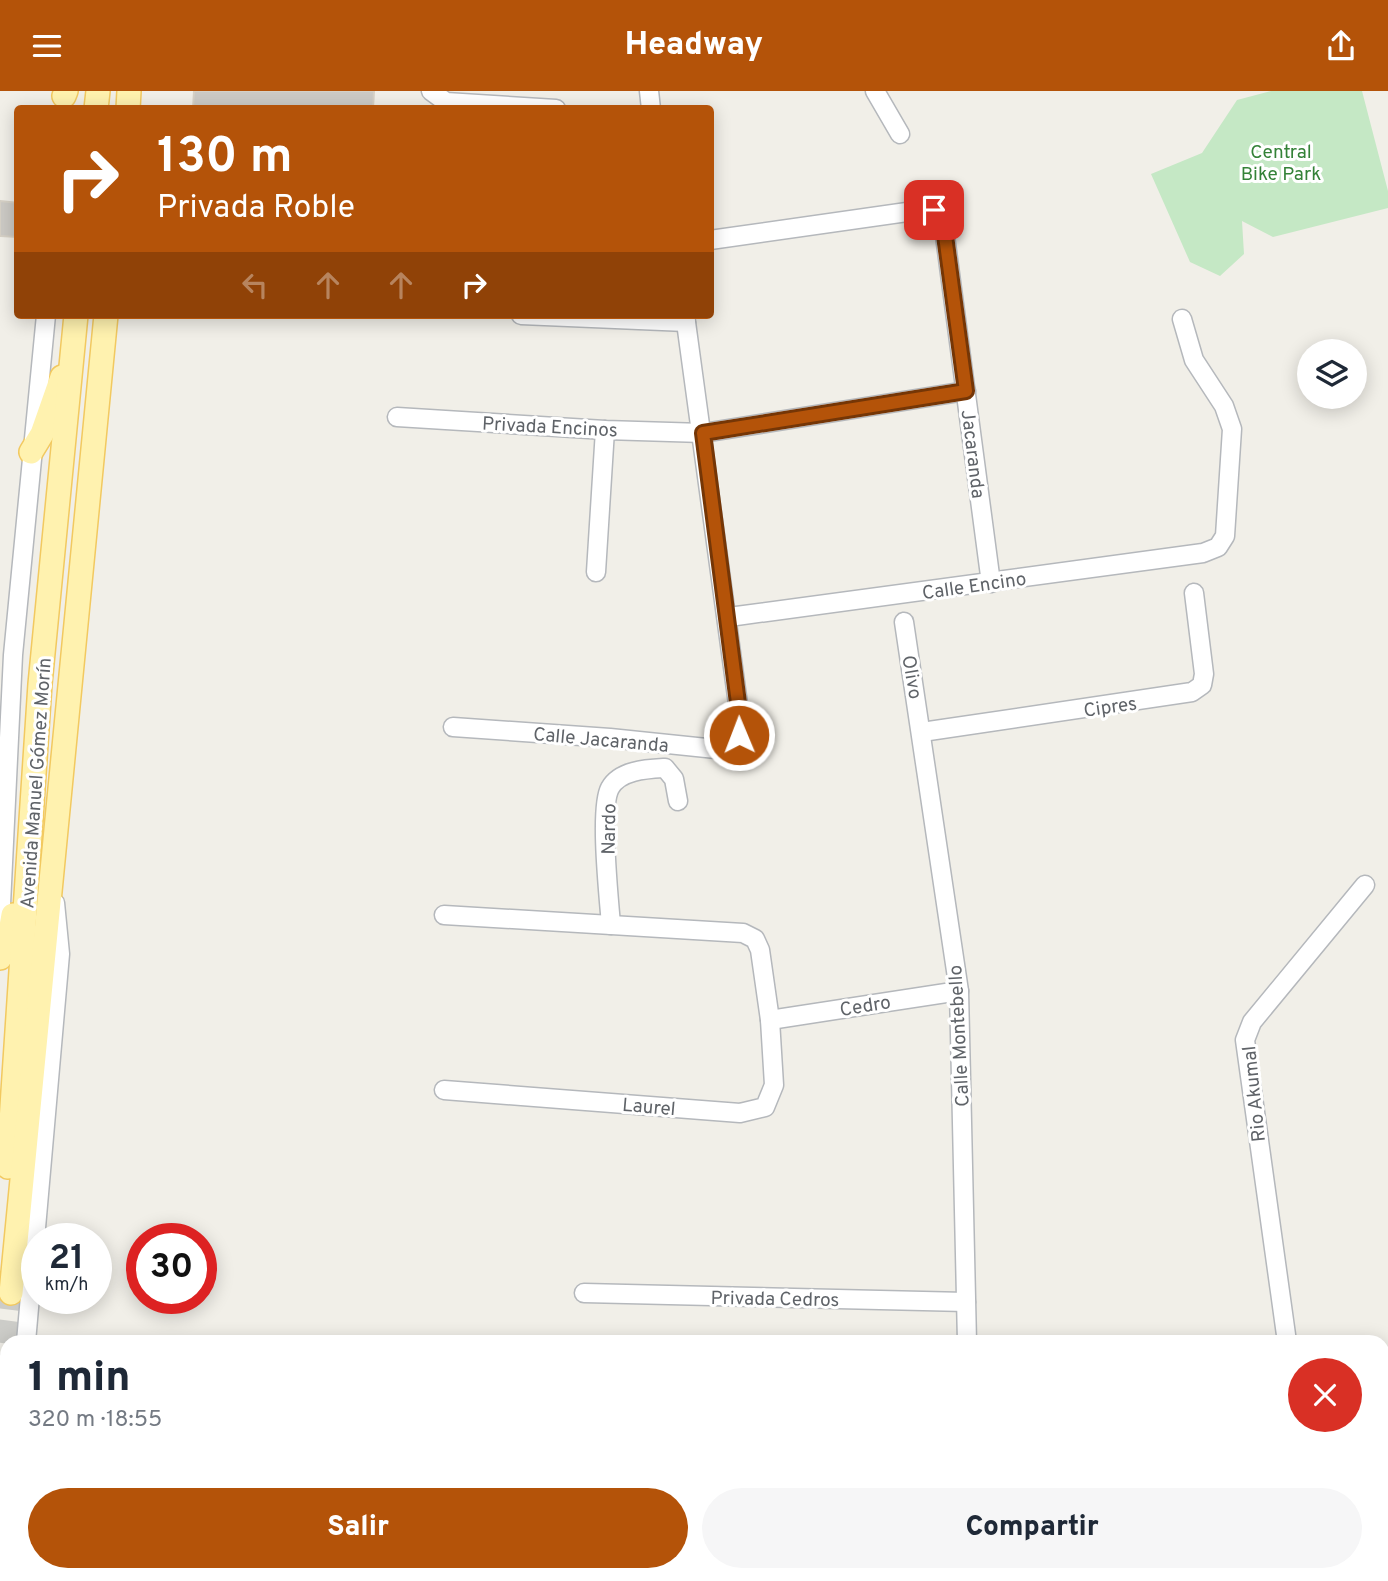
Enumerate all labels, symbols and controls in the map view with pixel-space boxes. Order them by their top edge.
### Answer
text: Headway [625,26,763,66]
icon: menu [28,27,66,65]
icon: share [1322,27,1360,65]
text: 130 m [157,128,293,190]
icon: right [42,133,133,224]
park label: Central Bike Park [1241,141,1321,187]
pin [904,180,964,240]
text: Privada Roble [157,189,355,229]
icon: arrive [915,191,953,229]
icon: left [236,266,274,304]
icon: ahead [309,266,347,304]
icon: ahead [382,266,420,304]
icon: right [455,266,493,304]
map controls [1297,339,1367,409]
button: layers [1297,339,1367,409]
street label: Jacaranda [955,409,989,500]
street label: Privada Encinos [481,412,618,444]
street label: Calle Encino [921,568,1028,606]
street label: Olivo [895,654,927,701]
street label: Avenida Manuel Gómez Morín [16,657,58,909]
street label: Cipres [1082,692,1138,724]
position arrow [702,698,776,772]
street label: Calle Jacaranda [532,723,670,759]
street label: Nardo [598,803,622,855]
street label: Calle Montebello [944,964,976,1107]
street label: Cedro [838,991,892,1023]
street label: Rio Akumal [1238,1045,1272,1143]
street label: Laurel [621,1094,677,1122]
speed limit sign: 30 [126,1223,217,1314]
text: 21 [49,1237,84,1281]
text: km/h [45,1274,88,1297]
street label: Privada Cedros [710,1287,840,1313]
text: 1 min [28,1353,131,1406]
button: close [1288,1358,1362,1432]
text: 320 m · 18:55 [28,1406,162,1435]
button: Salir [28,1488,688,1568]
button: Compartir [702,1488,1362,1568]

